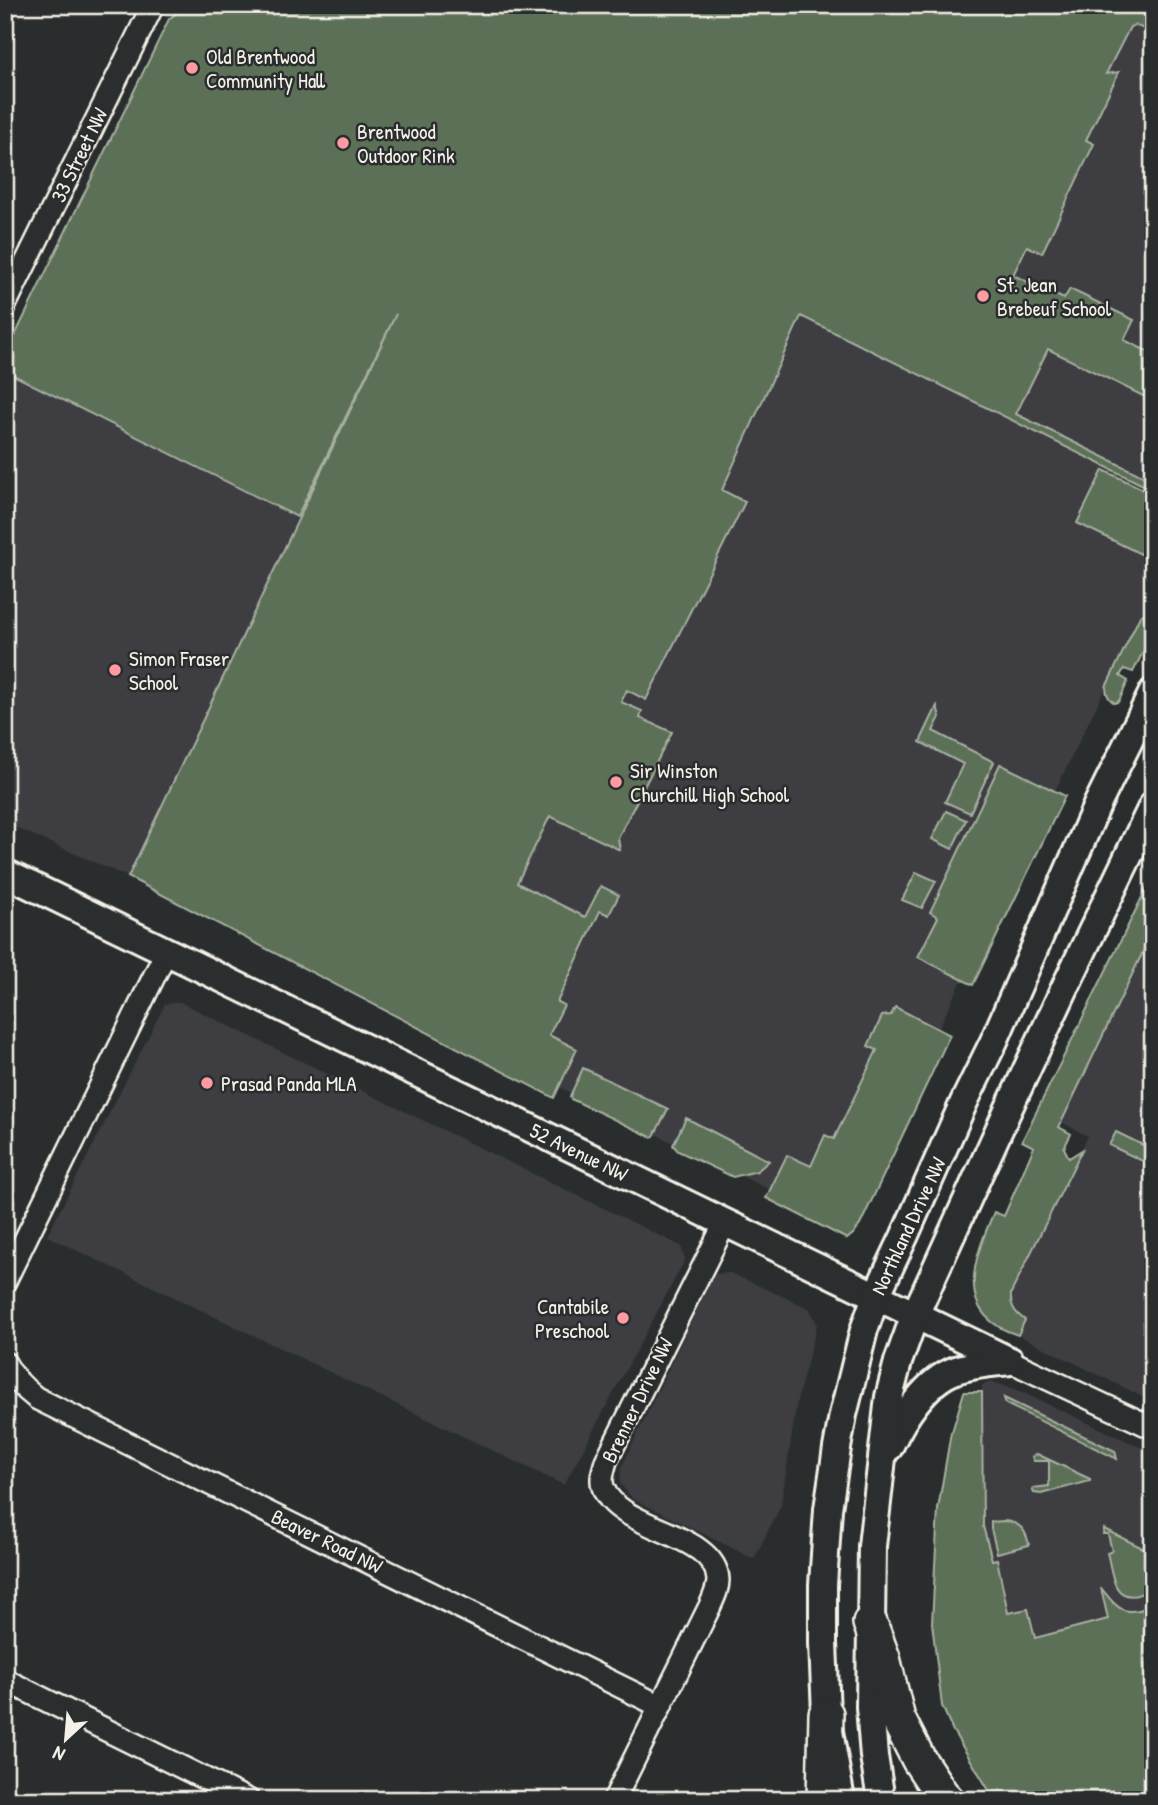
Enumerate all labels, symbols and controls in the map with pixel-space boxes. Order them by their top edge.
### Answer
place label: Old Brentwood Community Hall [206,42,326,95]
marker: Old Brentwood Community Hall [184,60,200,76]
street label: 33 Street NW [44,103,114,207]
place label: Brentwood Outdoor Rink [357,117,455,170]
marker: Brentwood Outdoor Rink [335,135,351,151]
place label: St. Jean Brebeuf School [997,270,1111,323]
marker: St. Jean Brebeuf School [975,288,991,304]
place label: Simon Fraser School [129,644,229,697]
marker: Simon Fraser School [107,662,123,678]
place label: Sir Winston Churchill High School [630,756,789,809]
marker: Sir Winston Churchill High School [608,774,624,790]
place label: Prasad Panda MLA [221,1069,356,1098]
marker: Prasad Panda MLA [199,1075,215,1091]
street label: 52 Avenue NW [525,1116,633,1188]
street label: Northland Drive NW [863,1153,953,1299]
place label: Cantabile Preschool [535,1292,609,1345]
marker: Cantabile Preschool [615,1310,631,1326]
street label: Brenner Drive NW [594,1333,680,1467]
street label: Beaver Road NW [267,1502,387,1580]
north arrow [32,1703,102,1773]
text: N [48,1740,69,1768]

